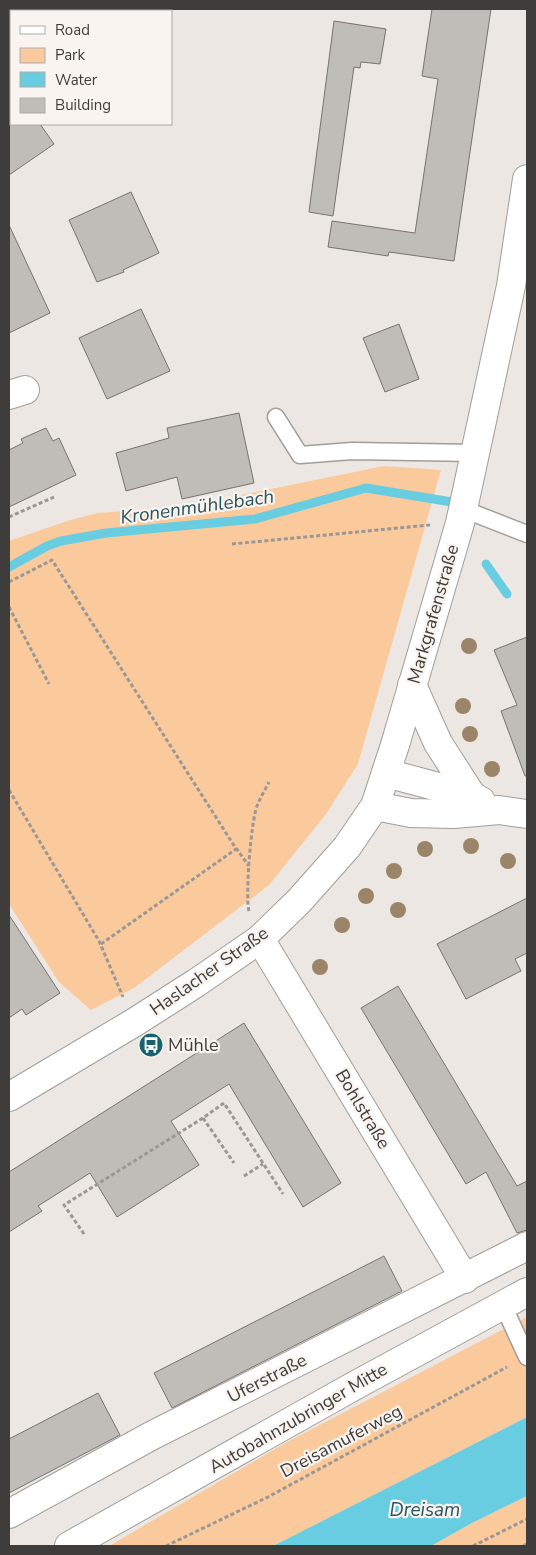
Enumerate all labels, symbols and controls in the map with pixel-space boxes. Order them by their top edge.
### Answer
legend [10,10,172,125]
text: Road [55,20,90,40]
text: Park [55,45,85,65]
text: Water [55,70,98,90]
text: Building [55,95,111,115]
water label: Kronenmühlebach [119,483,276,531]
street label: Markgrafenstraße [402,542,464,686]
street label: Haslacher Straße [145,921,273,1021]
bus stop icon: Mühle [138,1032,164,1058]
place label: Mühle [168,1033,219,1057]
street label: Bohlstraße [330,1065,396,1153]
street label: Uferstraße [223,1348,311,1408]
street label: Autobahnzubringer Mitte [204,1357,392,1479]
street label: Dreisamuferweg [276,1399,406,1483]
water label: Dreisam [390,1497,460,1523]

